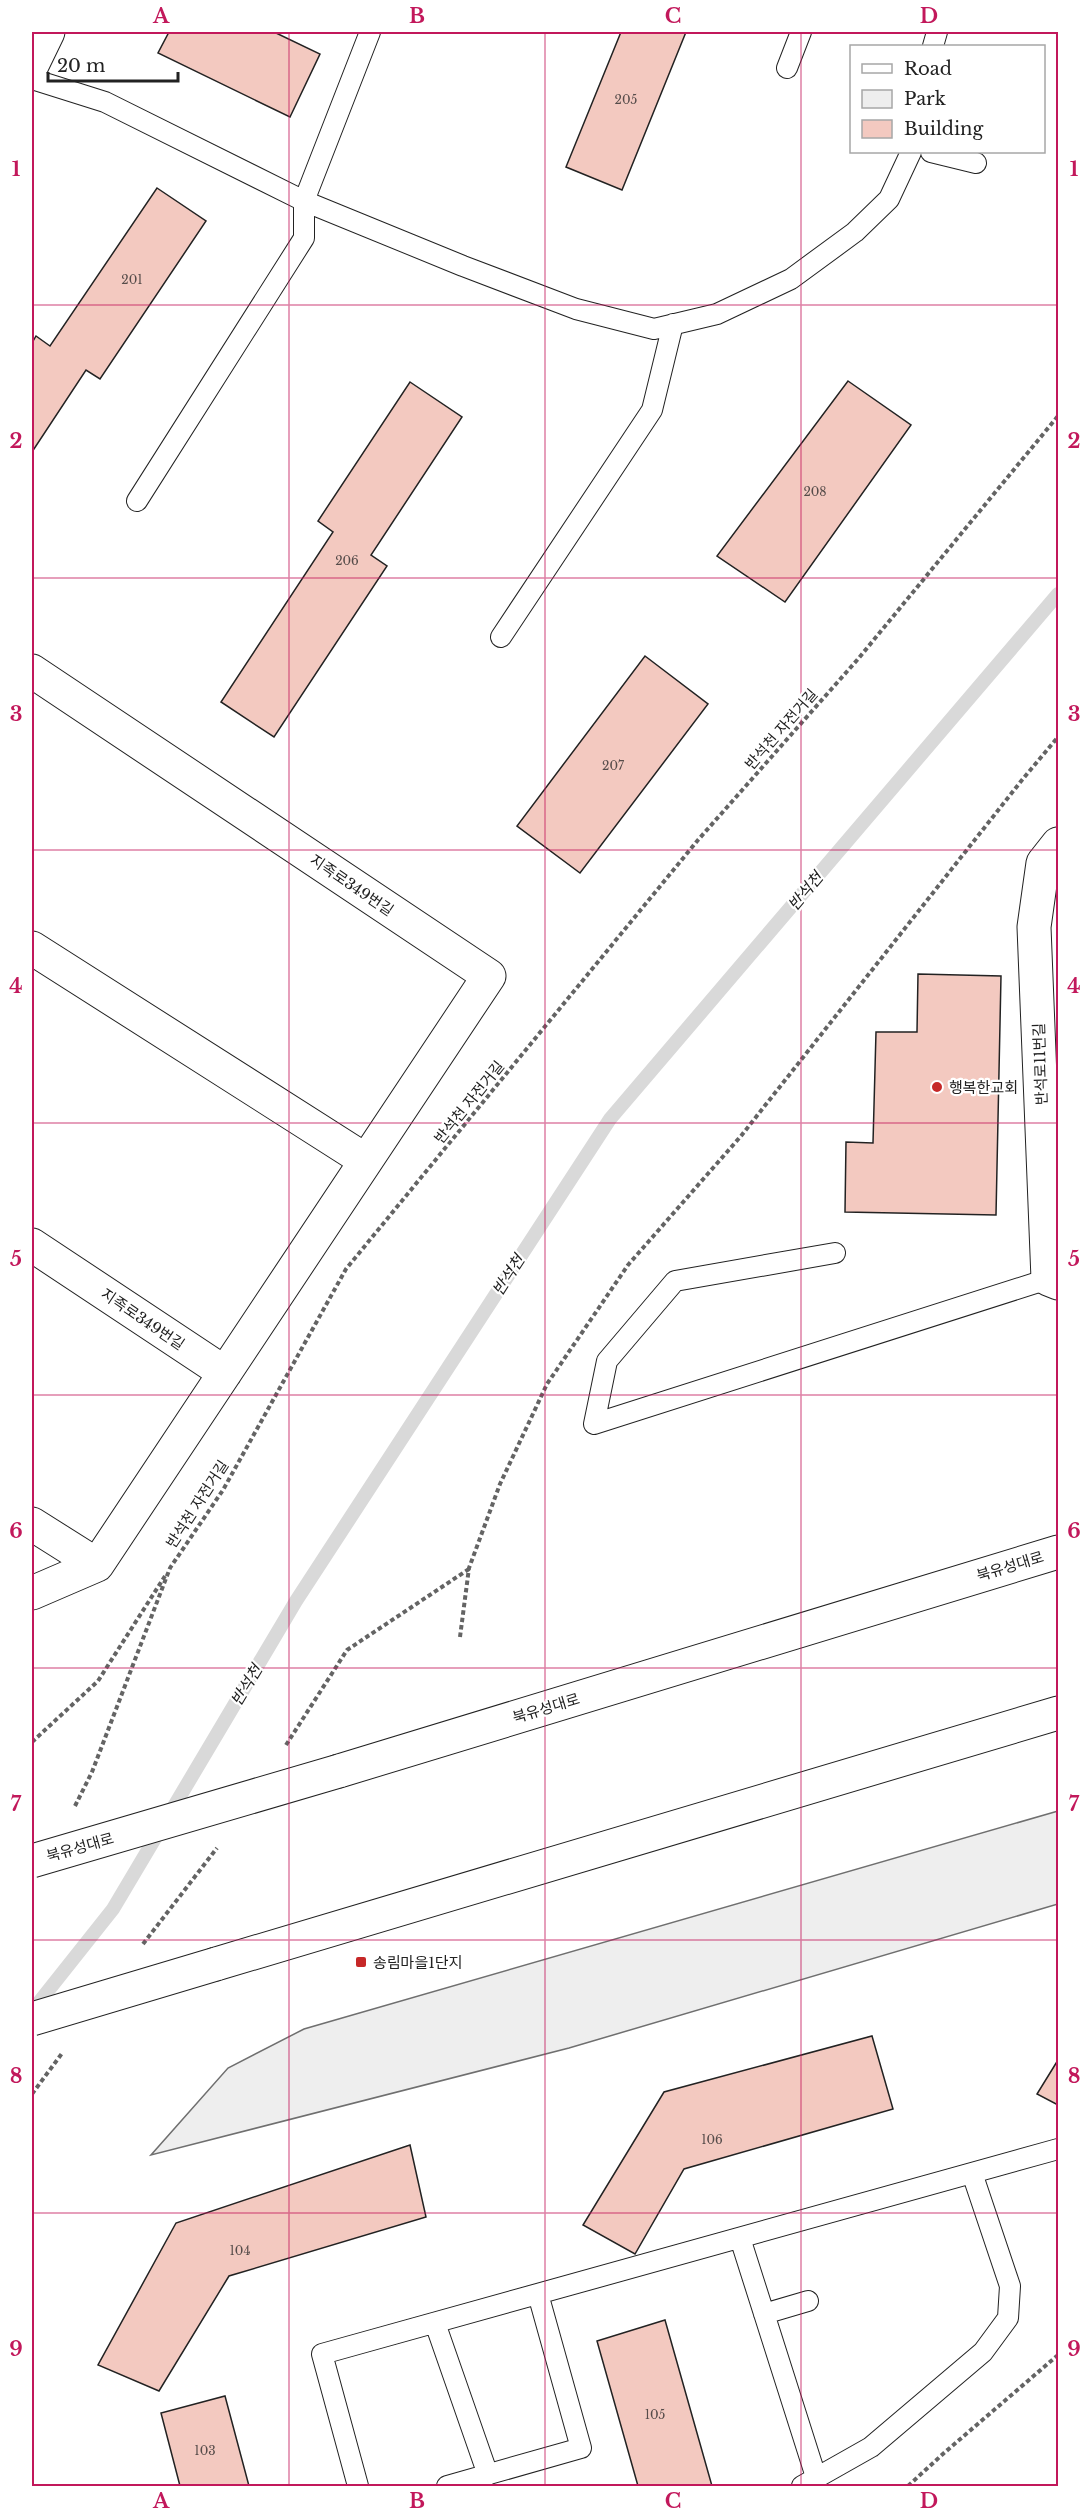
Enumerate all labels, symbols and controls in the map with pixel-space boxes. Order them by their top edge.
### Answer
text: A [152,4,170,28]
text: B [409,4,425,28]
text: C [665,4,681,28]
text: D [920,4,938,28]
scale bar [48,45,178,83]
legend [850,45,1045,153]
text: 20 m [57,55,105,77]
text: Road [904,58,952,80]
text: Park [904,88,946,110]
house number: 205 [615,92,638,107]
text: Building [904,118,983,140]
text: 1 [12,157,21,181]
text: 1 [1070,157,1079,181]
house number: 201 [121,272,143,287]
text: 2 [9,429,23,453]
text: 2 [1067,429,1081,453]
house number: 208 [803,484,827,499]
house number: 206 [335,553,359,568]
street label: 반석천 자전거길 [741,685,821,773]
text: 3 [10,702,22,726]
text: 3 [1068,702,1080,726]
house number: 207 [602,758,625,773]
street label: 지족로349번길 [307,850,397,920]
water label: 반석천 [783,866,828,914]
text: 4 [9,974,23,998]
text: 4 [1067,974,1081,998]
street label: 반석로11번길 [1029,1022,1051,1106]
street label: 반석천 자전거길 [430,1057,508,1147]
place label: 행복한교회 [949,1078,1018,1097]
marker: 행복한교회 [930,1080,944,1094]
text: 5 [10,1247,22,1271]
text: 5 [1068,1247,1080,1271]
water label: 반석천 [488,1249,530,1299]
street label: 지족로349번길 [98,1284,188,1354]
street label: 반석천 자전거길 [162,1457,232,1551]
text: 6 [9,1519,23,1543]
text: 6 [1067,1519,1081,1543]
street label: 북유성대로 [974,1547,1046,1585]
water label: 반석천 [226,1659,267,1709]
street label: 북유성대로 [510,1689,582,1727]
text: 7 [11,1792,22,1816]
text: 7 [1069,1792,1080,1816]
street label: 북유성대로 [44,1828,116,1866]
place label: 송림마을1단지 [373,1953,463,1972]
marker: 송림마을1단지 [354,1955,368,1969]
text: 8 [10,2064,22,2088]
text: 8 [1068,2064,1080,2088]
house number: 106 [701,2132,723,2147]
house number: 104 [230,2243,250,2258]
text: 9 [9,2337,23,2361]
text: 9 [1067,2337,1081,2361]
house number: 105 [645,2407,666,2422]
house number: 103 [194,2443,216,2458]
text: A [152,2489,170,2513]
text: B [409,2489,425,2513]
text: C [665,2489,681,2513]
text: D [920,2489,938,2513]

